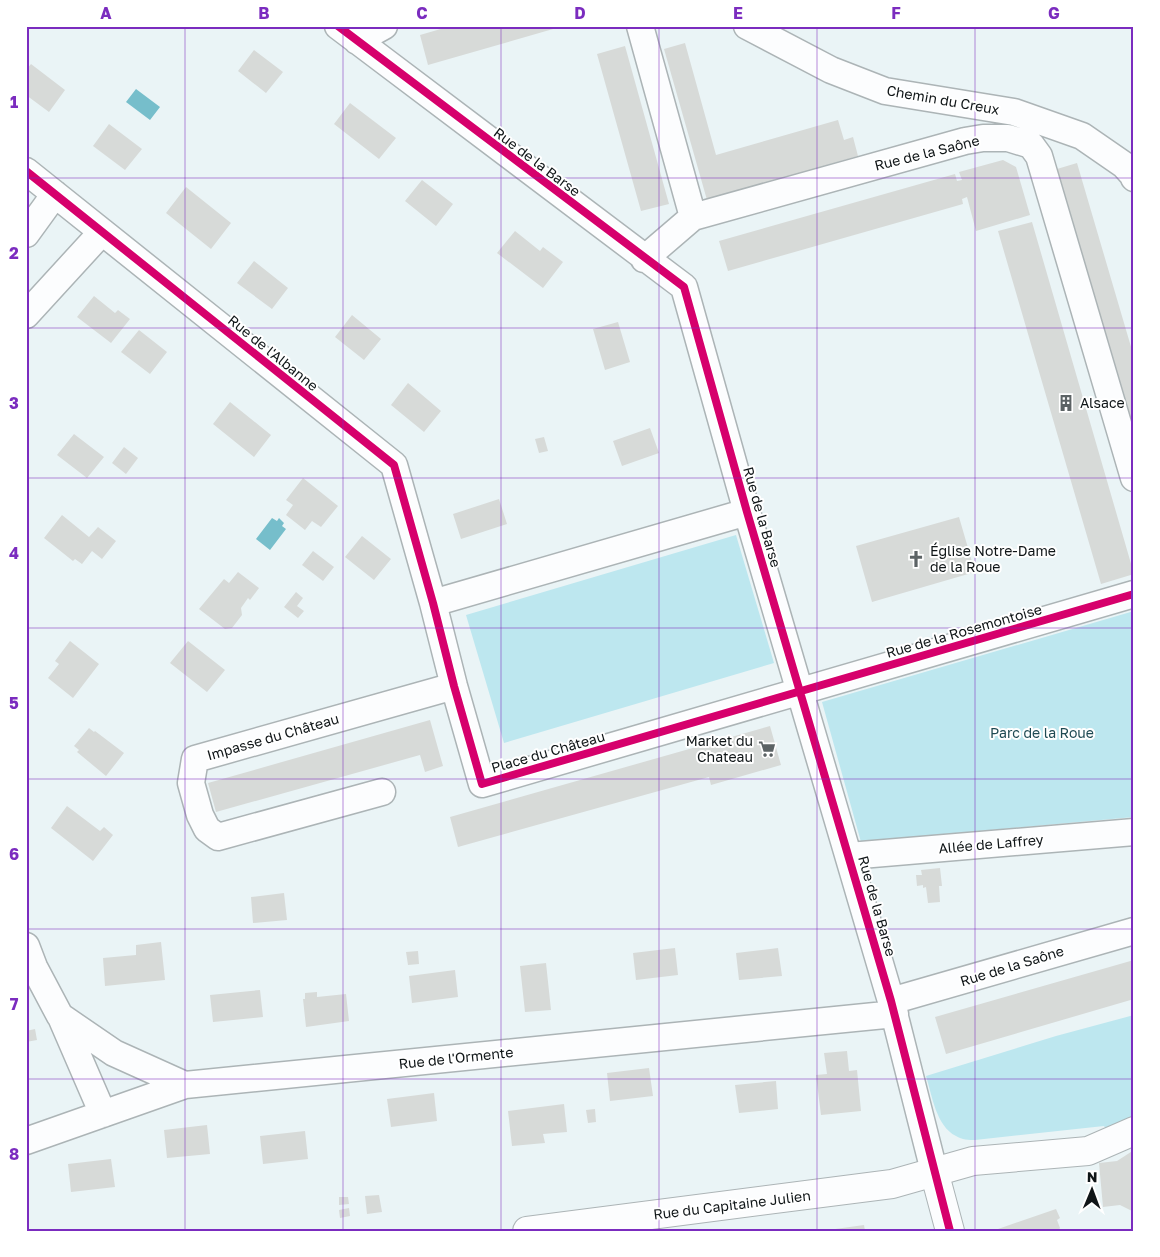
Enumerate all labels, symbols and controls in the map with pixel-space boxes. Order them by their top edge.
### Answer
text: A [100,3,112,23]
text: B [258,3,270,23]
text: C [416,3,428,23]
text: D [574,3,586,23]
text: E [733,3,743,23]
text: F [891,3,901,23]
text: G [1048,3,1060,23]
street label: Chemin du Creux [885,81,1001,118]
text: 1 [10,92,18,112]
street label: Rue de la Barse [491,124,584,200]
street label: Rue de la Saône [873,131,981,174]
text: 2 [9,243,19,263]
street label: Rue de l'Albanne [225,311,322,394]
text: 3 [9,393,19,413]
building icon: Alsace [1056,393,1076,413]
place label: Alsace [1080,394,1125,411]
street label: Rue de la Barse [740,465,785,569]
place label: Église Notre-Dame de la Roue [930,542,1056,575]
text: 4 [9,543,19,563]
church icon: Église Notre-Dame de la Roue [906,549,926,569]
street label: Rue de la Rosemontoise [884,600,1044,661]
text: 5 [9,693,19,713]
street label: Impasse du Château [205,710,341,763]
park label: Parc de la Roue [990,724,1094,741]
street label: Place du Château [489,727,607,776]
place label: Market du Chateau [686,732,753,765]
supermarket icon: Market du Chateau [757,739,777,759]
street label: Allée de Laffrey [938,830,1044,857]
text: 6 [9,844,19,864]
street label: Rue de la Barse [855,854,900,958]
street label: Rue de la Saône [958,942,1066,989]
text: 7 [10,994,19,1014]
street label: Rue de l'Ormente [398,1043,514,1072]
text: 8 [9,1144,19,1164]
north arrow [1068,1164,1118,1214]
text: N [1087,1168,1098,1185]
street label: Rue du Capitaine Julien [652,1186,812,1223]

